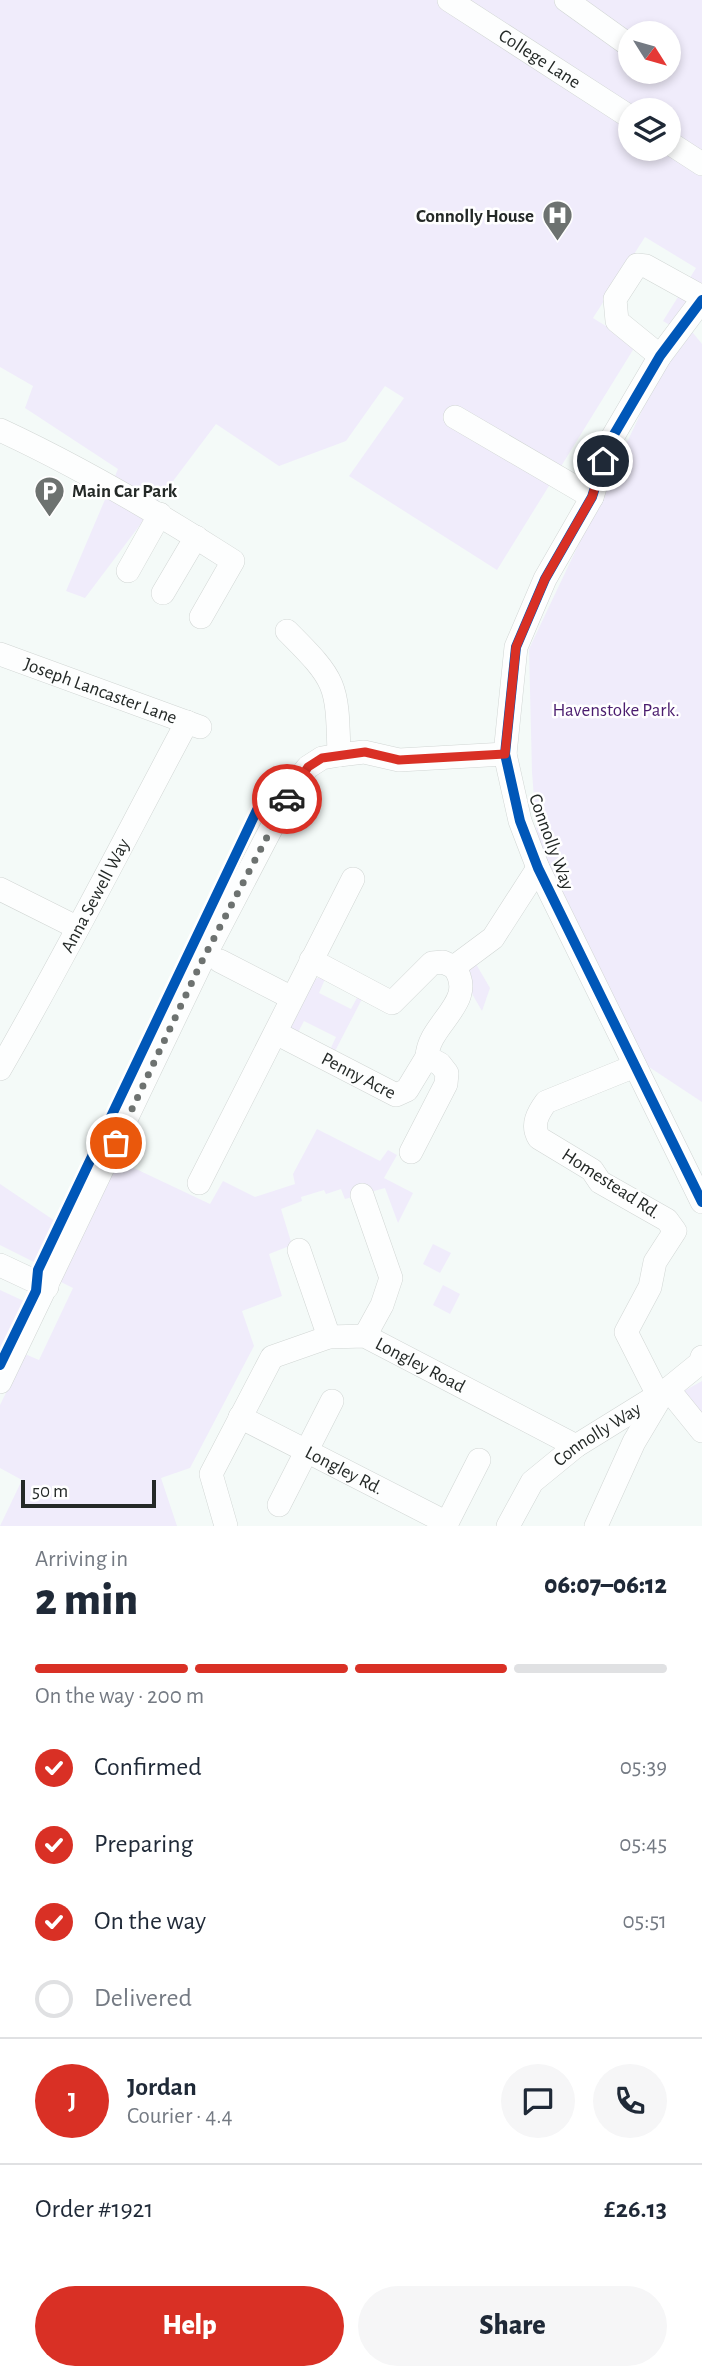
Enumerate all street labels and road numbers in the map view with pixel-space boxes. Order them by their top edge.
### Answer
street label: College Lane [495,25,584,92]
street label: Joseph Lancaster Lane [21,654,180,727]
street label: Connolly Way [525,791,577,893]
street label: Anna Sewell Way [57,835,133,956]
street label: Penny Acre [318,1049,399,1103]
street label: Homestead Rd. [558,1145,664,1223]
street label: Longley Road [372,1334,469,1396]
street label: Connolly Way [550,1399,644,1470]
street label: Longley Rd. [302,1443,386,1498]

